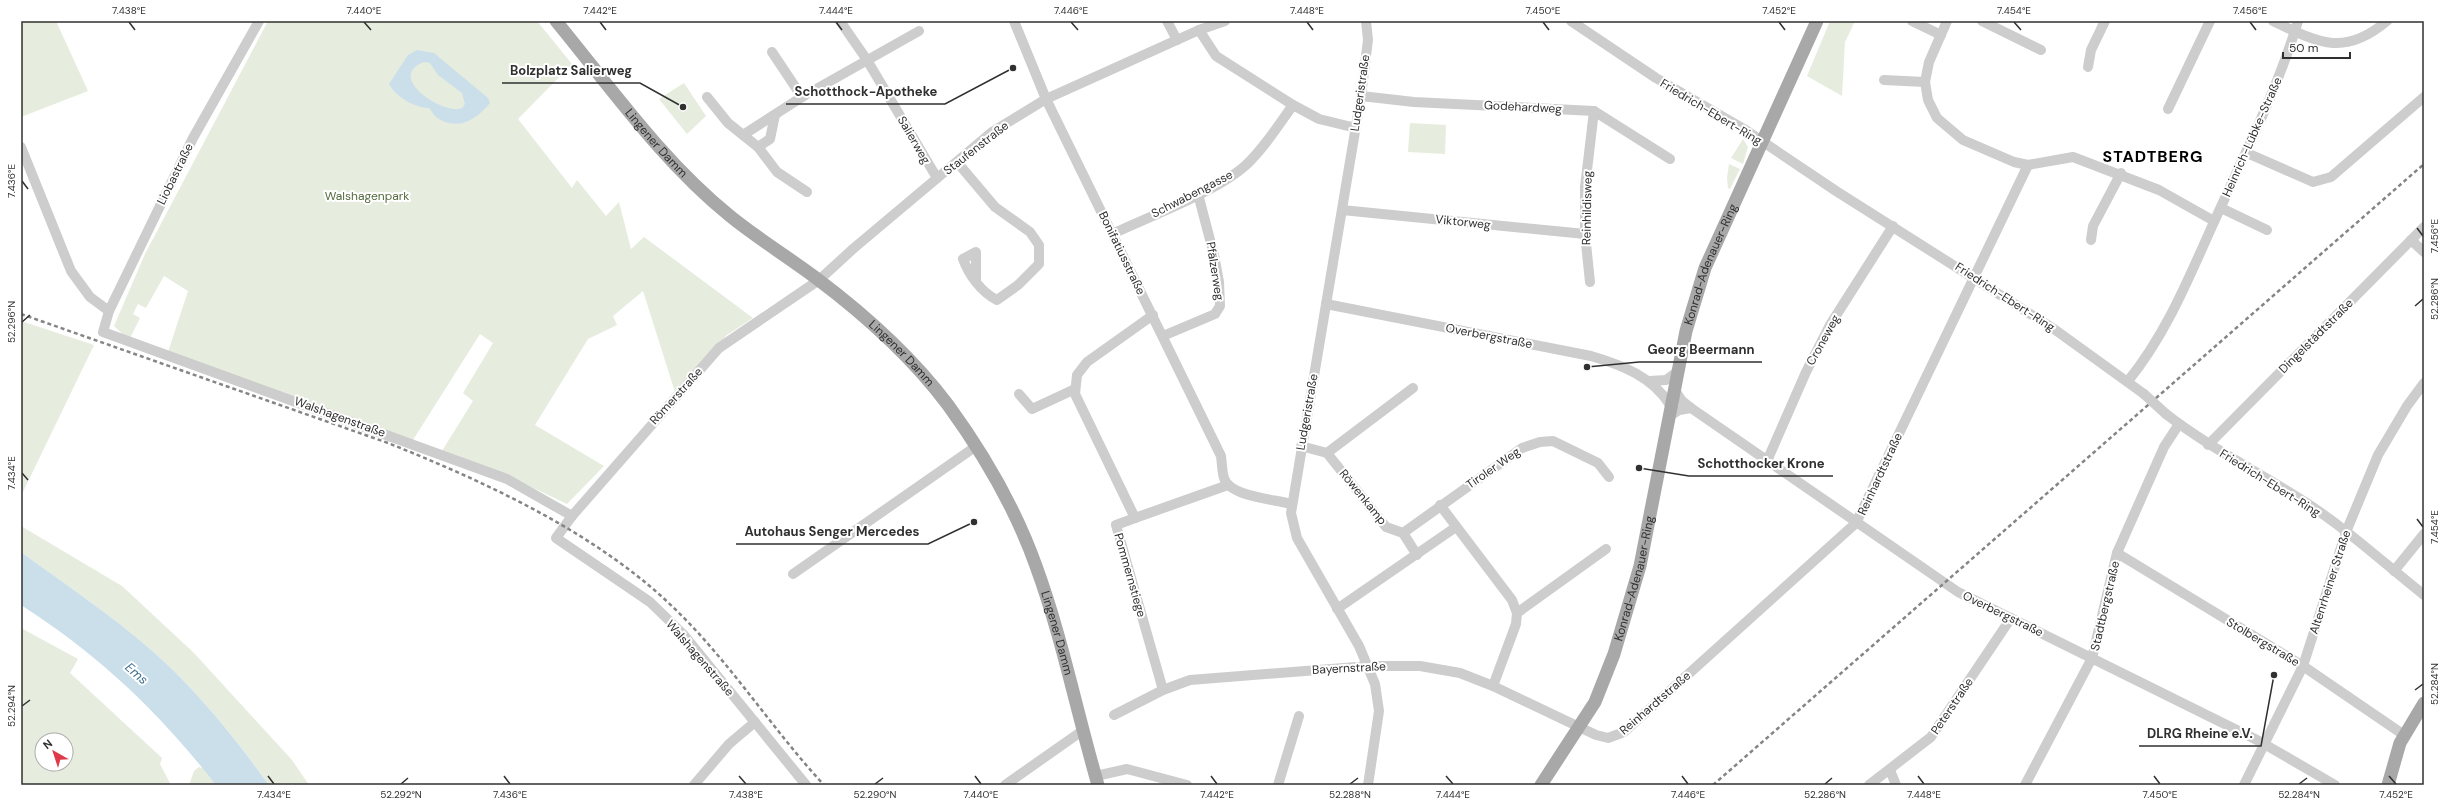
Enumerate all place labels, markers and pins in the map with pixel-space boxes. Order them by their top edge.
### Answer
callout: Bolzplatz Salierweg [502,58,640,83]
callout: Schotthock-Apotheke [786,79,945,104]
callout: Georg Beermann [1639,337,1762,362]
callout: Schotthocker Krone [1689,451,1833,476]
callout: Autohaus Senger Mercedes [736,519,928,544]
callout: DLRG Rheine e.V. [2139,721,2261,746]

